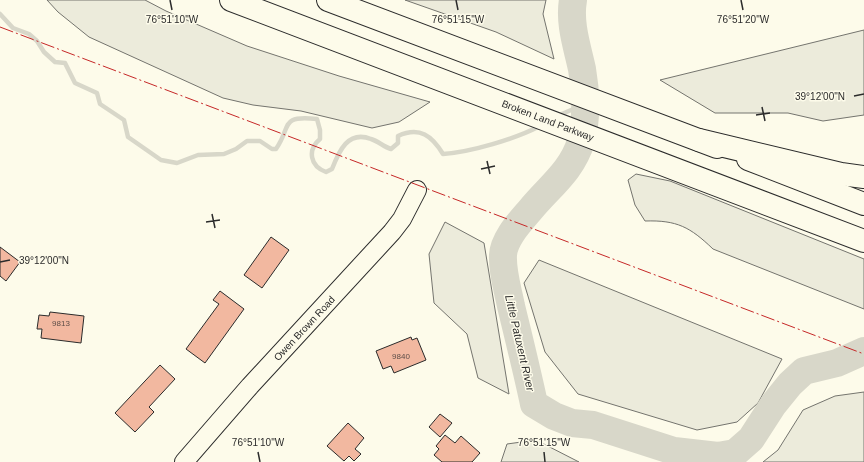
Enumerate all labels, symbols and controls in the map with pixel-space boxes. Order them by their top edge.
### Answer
text: 76°51'10"W [146,14,199,25]
text: 76°51'15"W [432,14,485,25]
text: 76°51'20"W [717,14,770,25]
text: 39°12'00"N [795,91,845,102]
street label: Broken Land Parkway [500,98,595,143]
text: 39°12'00"N [19,255,69,266]
street label: Owen Brown Road [272,294,337,363]
water label: Little Patuxent River [503,294,537,394]
house number: 9813 [52,319,70,328]
house number: 9840 [392,352,410,361]
text: 76°51'10"W [232,437,285,448]
text: 76°51'15"W [518,437,571,448]

